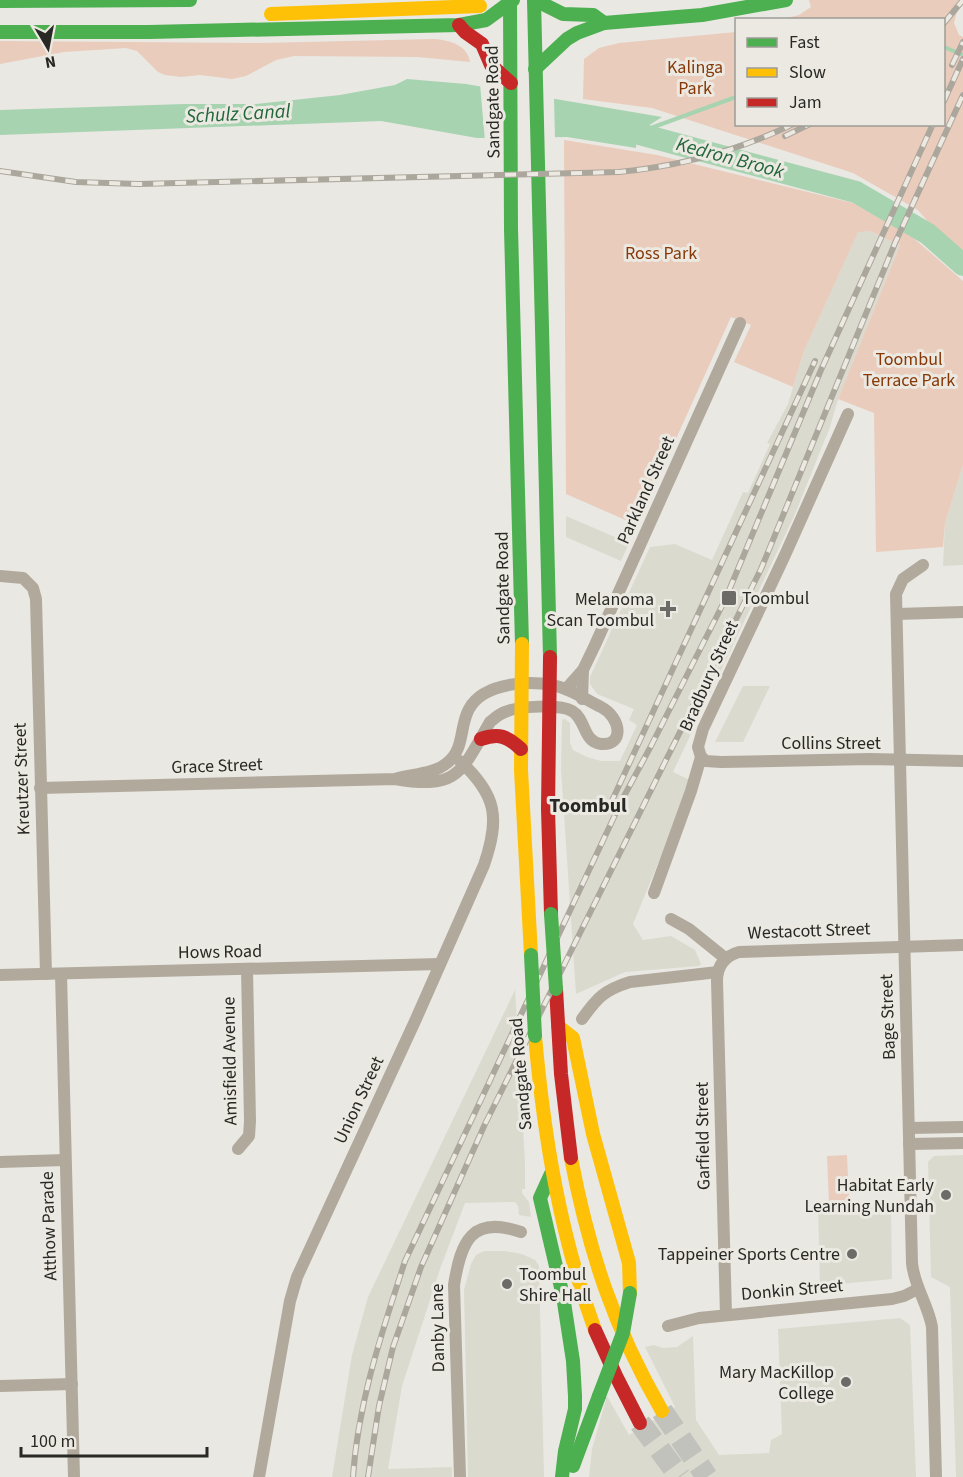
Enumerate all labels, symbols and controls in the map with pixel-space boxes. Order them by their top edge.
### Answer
north arrow [18,18,78,78]
legend [735,18,945,126]
text: Fast [789,30,820,55]
street label: Sandgate Road [480,45,506,159]
text: N [43,50,58,74]
park label: Kalinga Park [667,55,723,101]
text: Slow [789,60,826,85]
text: Jam [789,90,822,115]
water label: Schulz Canal [185,97,291,131]
water label: Kedron Brook [673,130,788,186]
park label: Ross Park [625,241,697,266]
park label: Toombul Terrace Park [863,347,955,393]
street label: Parkland Street [611,432,681,548]
street label: Sandgate Road [490,531,516,645]
place label: Toombul [742,586,809,611]
place label: Melanoma Scan Toombul [547,587,654,633]
marker: Toombul [720,589,738,607]
marker: Melanoma Scan Toombul [659,600,677,618]
street label: Bradbury Street [673,617,745,735]
street label: Kreutzer Street [8,722,36,836]
street label: Collins Street [781,731,881,756]
street label: Grace Street [171,752,263,780]
district label: Toombul [549,792,627,820]
street label: Westacott Street [747,916,871,946]
street label: Hows Road [178,939,262,965]
street label: Bage Street [874,974,902,1060]
street label: Amisfield Avenue [216,996,244,1126]
street label: Sandgate Road [504,1017,538,1131]
street label: Union Street [328,1052,390,1148]
street label: Garfield Street [690,1082,716,1190]
street label: Atthow Parade [35,1171,63,1281]
place label: Habitat Early Learning Nundah [805,1173,935,1219]
marker: Habitat Early Learning Nundah [939,1188,953,1202]
place label: Tappeiner Sports Centre [658,1242,840,1267]
marker: Tappeiner Sports Centre [845,1247,859,1261]
place label: Toombul Shire Hall [519,1262,591,1308]
street label: Donkin Street [740,1273,844,1307]
marker: Toombul Shire Hall [500,1277,514,1291]
street label: Danby Lane [425,1283,451,1372]
place label: Mary MacKillop College [719,1360,834,1406]
marker: Mary MacKillop College [839,1375,853,1389]
scale bar [21,1420,207,1458]
text: 100 m [30,1429,75,1454]

